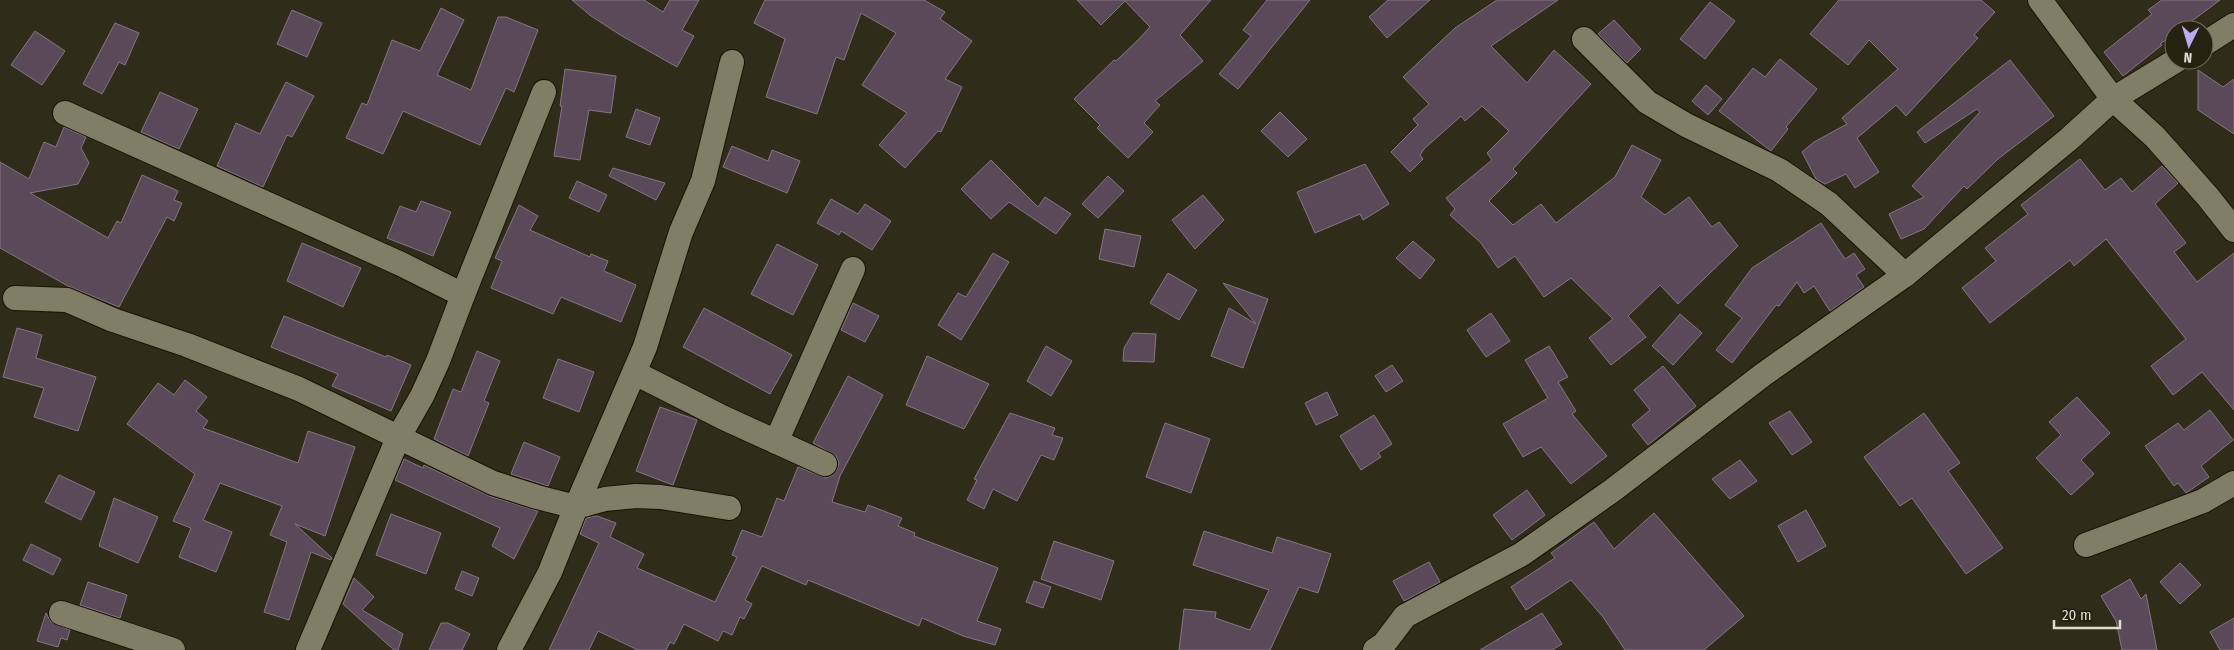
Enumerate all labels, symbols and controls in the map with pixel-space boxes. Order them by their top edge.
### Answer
north arrow [2164,20,2214,70]
text: N [2183,49,2193,66]
scale bar [2054,598,2120,630]
text: 20 m [2062,606,2092,624]

